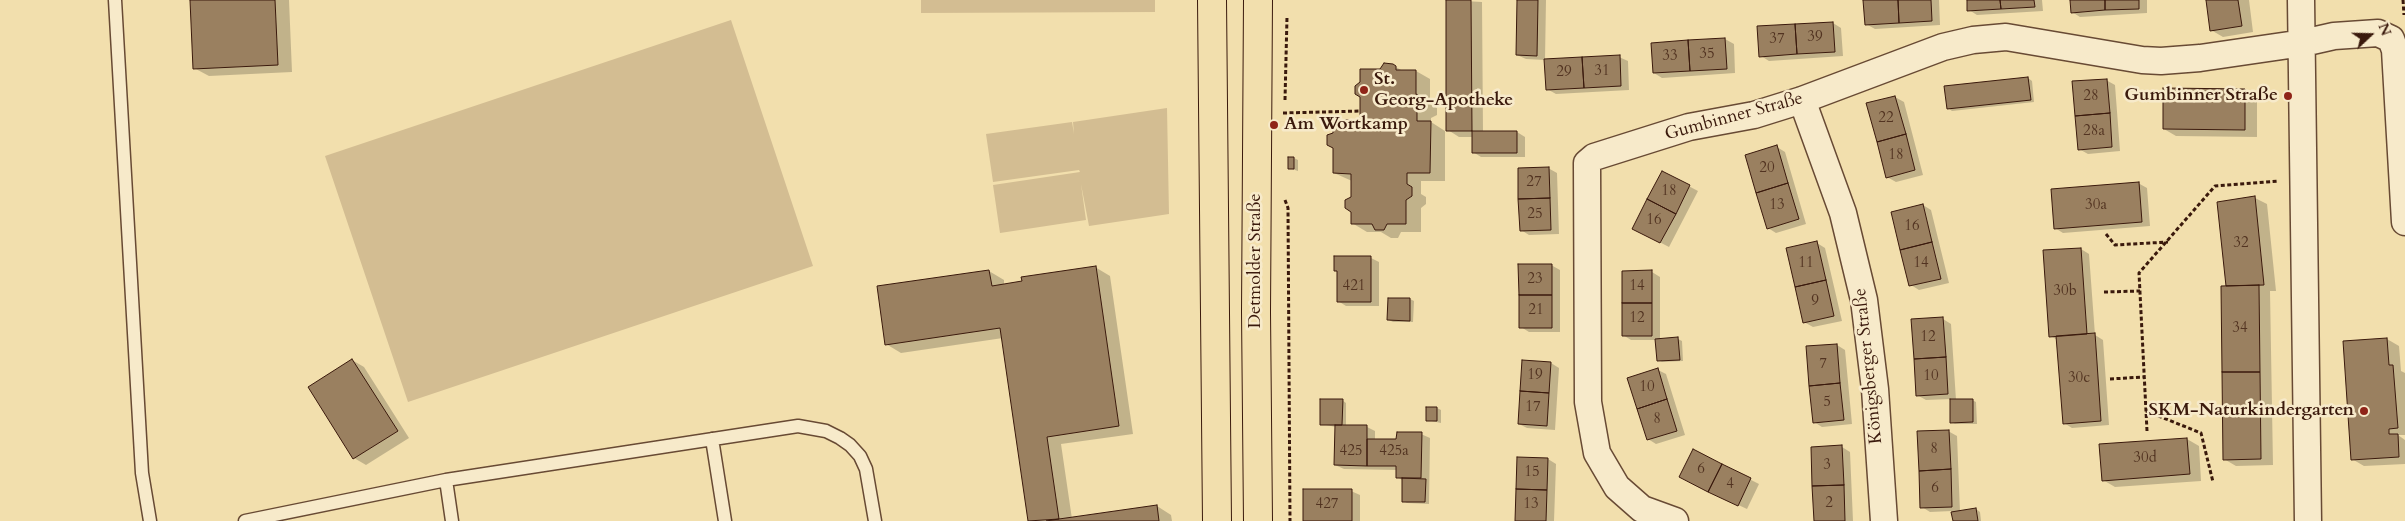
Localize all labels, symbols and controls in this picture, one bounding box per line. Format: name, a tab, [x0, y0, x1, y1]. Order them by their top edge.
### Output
north arrow	[2345, 10, 2395, 60]
text: N	[2373, 20, 2396, 39]
house number: 39	[1807, 29, 1823, 47]
house number: 37	[1769, 31, 1785, 49]
house number: 35	[1699, 46, 1715, 64]
house number: 33	[1662, 48, 1678, 66]
house number: 31	[1594, 63, 1610, 81]
house number: 29	[1556, 64, 1572, 82]
place label: St. Georg-Apotheke	[1374, 69, 1513, 112]
marker: St. Georg-Apotheke	[1358, 84, 1370, 96]
place label: Gumbinner Straße	[2124, 85, 2278, 107]
street label: Gumbinner Straße	[1663, 88, 1805, 146]
house number: 28	[2083, 88, 2099, 106]
marker: Gumbinner Straße	[2282, 90, 2294, 102]
house number: 22	[1878, 110, 1894, 128]
place label: Am Wortkamp	[1284, 114, 1408, 136]
marker: Am Wortkamp	[1268, 119, 1280, 131]
house number: 28a	[2083, 123, 2105, 141]
house number: 18	[1888, 147, 1904, 165]
house number: 20	[1759, 160, 1775, 178]
house number: 27	[1526, 174, 1542, 192]
house number: 18	[1661, 183, 1677, 201]
street label: Detmolder Straße	[1245, 193, 1267, 329]
house number: 13	[1769, 197, 1785, 215]
house number: 30a	[2085, 197, 2107, 215]
house number: 25	[1527, 206, 1543, 224]
house number: 16	[1646, 212, 1662, 230]
house number: 16	[1904, 218, 1920, 236]
house number: 32	[2233, 235, 2249, 253]
house number: 11	[1798, 255, 1814, 273]
house number: 14	[1913, 255, 1929, 273]
house number: 23	[1527, 271, 1543, 289]
house number: 421	[1342, 278, 1366, 296]
house number: 14	[1629, 278, 1645, 296]
house number: 30b	[2053, 283, 2077, 301]
street label: Königsberger Straße	[1850, 287, 1888, 445]
house number: 9	[1811, 293, 1819, 311]
house number: 21	[1528, 302, 1544, 320]
house number: 12	[1629, 310, 1645, 328]
house number: 34	[2232, 320, 2248, 338]
house number: 12	[1920, 329, 1936, 347]
house number: 7	[1819, 356, 1827, 374]
house number: 19	[1527, 367, 1543, 385]
house number: 10	[1923, 368, 1939, 386]
house number: 30c	[2068, 370, 2090, 388]
house number: 10	[1639, 379, 1655, 397]
house number: 5	[1823, 394, 1831, 412]
house number: 17	[1525, 399, 1541, 417]
place label: SKM-Naturkindergarten	[2149, 400, 2354, 422]
marker: SKM-Naturkindergarten	[2358, 405, 2370, 417]
house number: 8	[1653, 411, 1661, 429]
house number: 8	[1930, 441, 1938, 459]
house number: 425	[1339, 443, 1363, 461]
house number: 425a	[1379, 443, 1409, 461]
house number: 30d	[2133, 450, 2157, 468]
house number: 3	[1823, 457, 1831, 475]
house number: 6	[1697, 461, 1705, 479]
house number: 15	[1524, 464, 1540, 482]
house number: 4	[1726, 476, 1734, 494]
house number: 6	[1931, 480, 1939, 498]
house number: 2	[1825, 495, 1833, 513]
house number: 427	[1315, 496, 1339, 514]
house number: 13	[1523, 496, 1539, 514]

